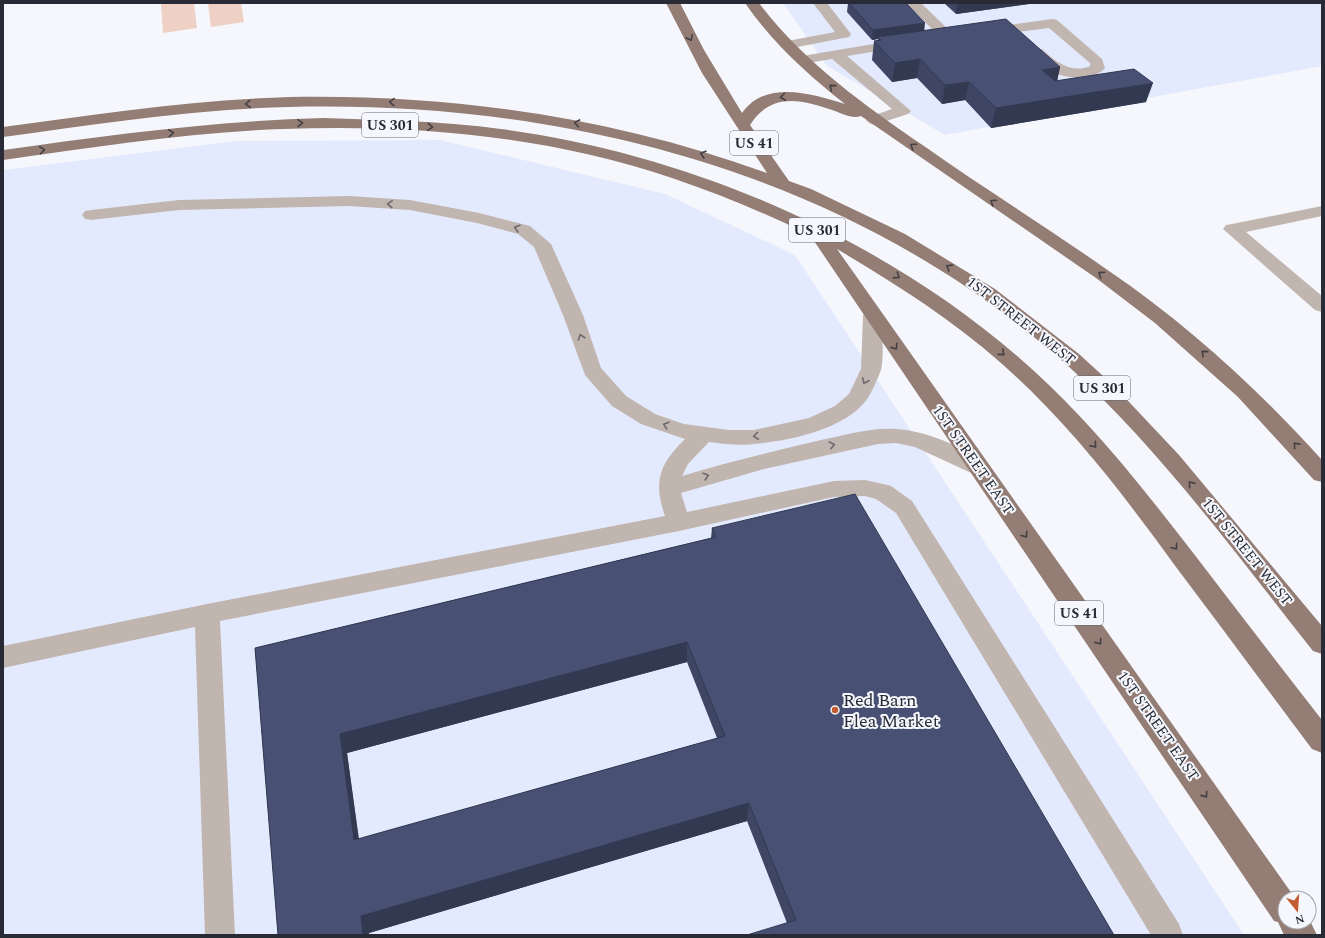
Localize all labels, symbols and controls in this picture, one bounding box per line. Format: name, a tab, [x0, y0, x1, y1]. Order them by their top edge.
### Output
one-way arrow	[685, 34, 693, 41]
one-way arrow	[829, 85, 837, 92]
one-way arrow	[780, 92, 786, 101]
one-way arrow	[389, 98, 395, 107]
one-way arrow	[245, 99, 251, 108]
road number: US 301	[362, 113, 418, 137]
one-way arrow	[297, 119, 303, 128]
one-way arrow	[574, 119, 580, 128]
one-way arrow	[427, 123, 433, 132]
one-way arrow	[168, 129, 174, 138]
road number: US 41	[730, 131, 778, 155]
one-way arrow	[910, 144, 917, 151]
one-way arrow	[39, 145, 45, 154]
one-way arrow	[700, 150, 707, 159]
one-way arrow	[387, 199, 393, 208]
one-way arrow	[990, 199, 997, 207]
road number: US 301	[789, 218, 845, 242]
one-way arrow	[514, 224, 521, 233]
one-way arrow	[946, 265, 953, 272]
street label: 1ST STREET WEST	[961, 271, 1081, 371]
one-way arrow	[893, 272, 900, 279]
one-way arrow	[1099, 272, 1106, 279]
one-way arrow	[577, 333, 585, 340]
one-way arrow	[890, 343, 898, 350]
one-way arrow	[997, 349, 1005, 356]
one-way arrow	[1202, 351, 1209, 358]
road number: US 301	[1074, 376, 1130, 400]
one-way arrow	[862, 377, 870, 384]
street label: 1ST STREET EAST	[926, 400, 1020, 520]
one-way arrow	[663, 422, 670, 430]
one-way arrow	[753, 431, 759, 440]
one-way arrow	[1090, 440, 1097, 448]
one-way arrow	[829, 442, 835, 450]
one-way arrow	[1294, 442, 1301, 449]
one-way arrow	[702, 472, 709, 481]
one-way arrow	[1188, 481, 1195, 489]
street label: 1ST STREET WEST	[1196, 493, 1298, 611]
one-way arrow	[1020, 531, 1028, 538]
one-way arrow	[1170, 542, 1177, 549]
road number: US 41	[1055, 601, 1103, 625]
one-way arrow	[1094, 637, 1101, 644]
street label: 1ST STREET EAST	[1111, 666, 1205, 786]
place label: Red Barn Flea Market	[843, 687, 939, 735]
marker: Red Barn Flea Market	[830, 705, 840, 715]
one-way arrow	[1200, 790, 1207, 797]
north arrow	[1277, 890, 1317, 930]
text: N	[1293, 910, 1307, 929]

